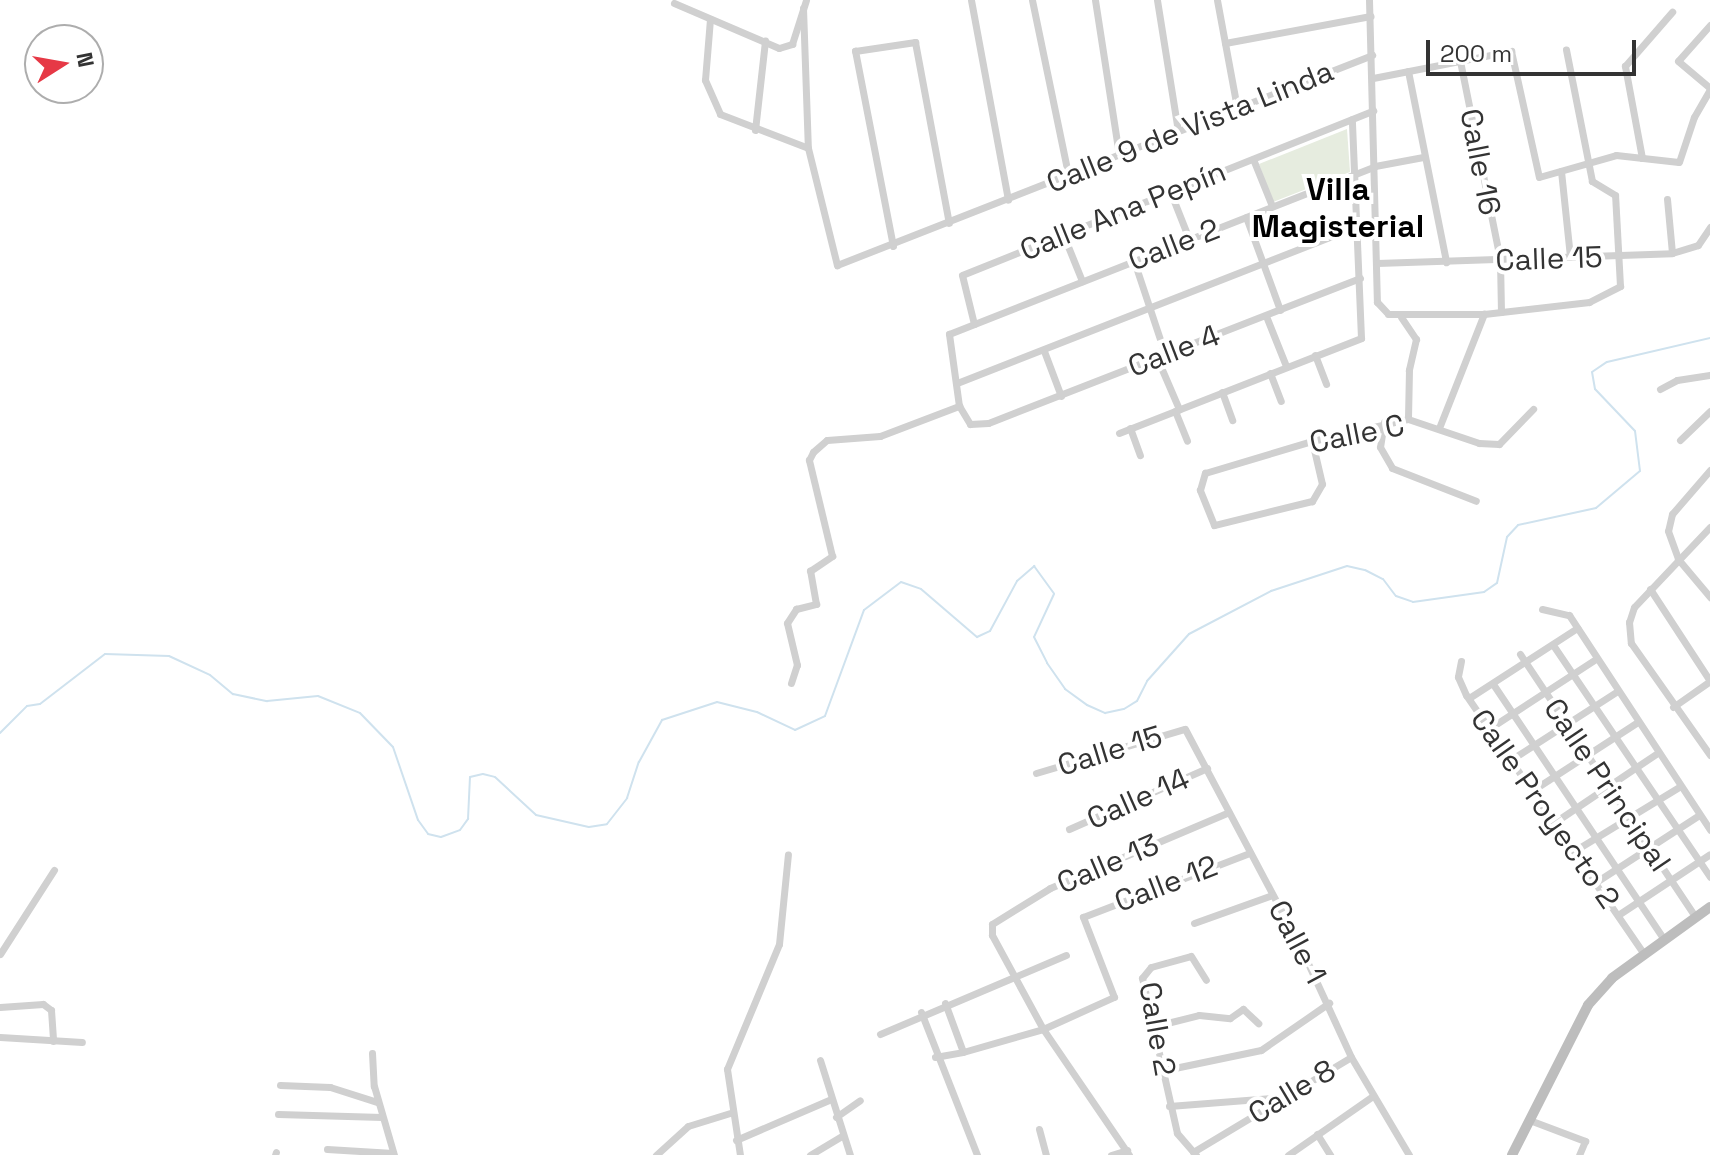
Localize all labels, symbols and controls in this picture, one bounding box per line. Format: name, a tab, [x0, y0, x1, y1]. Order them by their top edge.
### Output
north arrow	[24, 24, 104, 104]
scale bar	[1430, 24, 1640, 74]
text: 200 m	[1440, 38, 1512, 69]
text: N	[70, 50, 101, 70]
street label: Calle 9 de Vista Linda	[1041, 53, 1339, 201]
street label: Calle 16	[1452, 106, 1508, 218]
street label: Calle Ana Pepín	[1015, 153, 1231, 269]
district label: Villa Magisterial	[1252, 171, 1424, 246]
street label: Calle 2	[1123, 211, 1225, 279]
street label: Calle 15	[1495, 239, 1603, 279]
street label: Calle 4	[1123, 317, 1225, 385]
street label: Calle C	[1306, 407, 1408, 461]
street label: Calle Principal	[1536, 692, 1678, 878]
street label: Calle Proyecto 2	[1463, 702, 1627, 916]
street label: Calle 15	[1053, 718, 1167, 784]
street label: Calle 14	[1081, 761, 1195, 837]
street label: Calle 13	[1052, 826, 1164, 902]
street label: Calle 12	[1109, 848, 1223, 920]
street label: Calle 1	[1260, 894, 1334, 990]
street label: Calle 2	[1131, 979, 1183, 1079]
street label: Calle 8	[1242, 1052, 1342, 1132]

